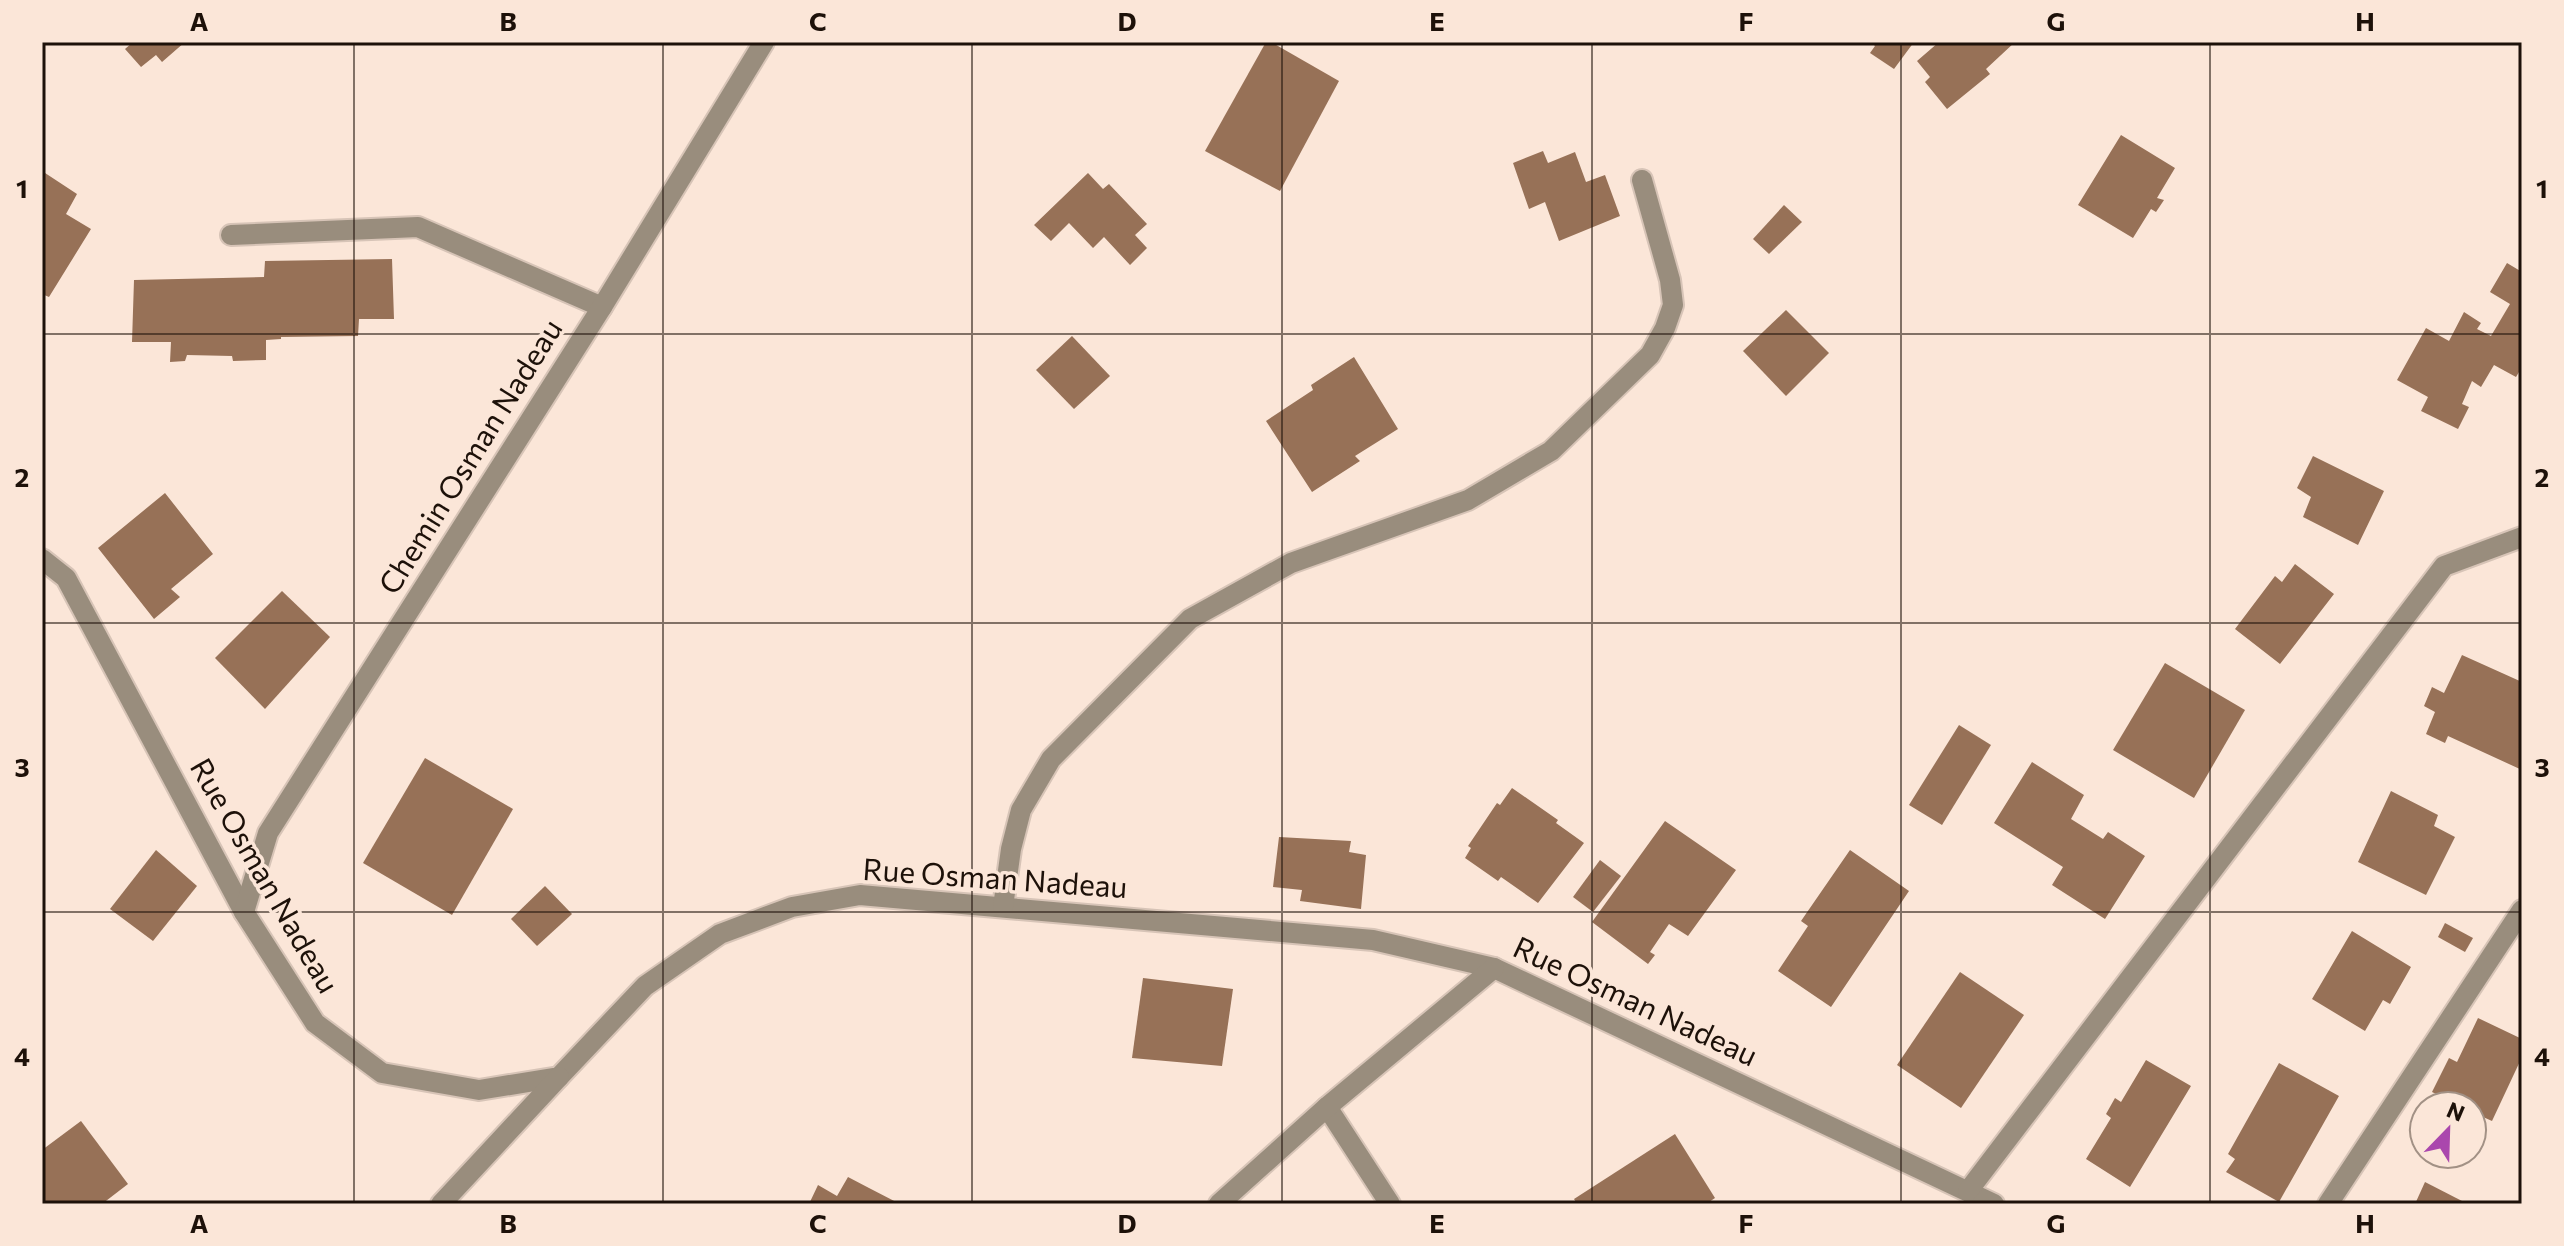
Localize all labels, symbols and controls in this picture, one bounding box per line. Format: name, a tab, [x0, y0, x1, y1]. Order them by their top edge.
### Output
text: A	[190, 5, 209, 36]
text: B	[499, 5, 517, 36]
text: C	[809, 5, 827, 36]
text: D	[1117, 5, 1137, 36]
text: E	[1429, 5, 1445, 36]
text: F	[1738, 5, 1754, 36]
text: G	[2047, 5, 2065, 36]
text: H	[2355, 5, 2375, 36]
text: 1	[16, 172, 28, 203]
text: 1	[2536, 172, 2548, 203]
street label: Chemin Osman Nadeau	[369, 311, 569, 600]
text: 2	[15, 461, 29, 492]
text: 2	[2535, 461, 2549, 492]
text: 3	[14, 751, 30, 782]
street label: Rue Osman Nadeau	[184, 751, 348, 999]
text: 3	[2534, 751, 2550, 782]
street label: Rue Osman Nadeau	[862, 849, 1129, 904]
street label: Rue Osman Nadeau	[1508, 927, 1764, 1073]
text: 4	[14, 1040, 30, 1071]
text: 4	[2534, 1040, 2550, 1071]
north arrow	[2408, 1090, 2488, 1170]
text: N	[2443, 1095, 2469, 1127]
text: A	[190, 1207, 209, 1238]
text: B	[499, 1207, 517, 1238]
text: C	[809, 1207, 827, 1238]
text: D	[1117, 1207, 1137, 1238]
text: E	[1429, 1207, 1445, 1238]
text: F	[1738, 1207, 1754, 1238]
text: G	[2047, 1207, 2065, 1238]
text: H	[2355, 1207, 2375, 1238]

